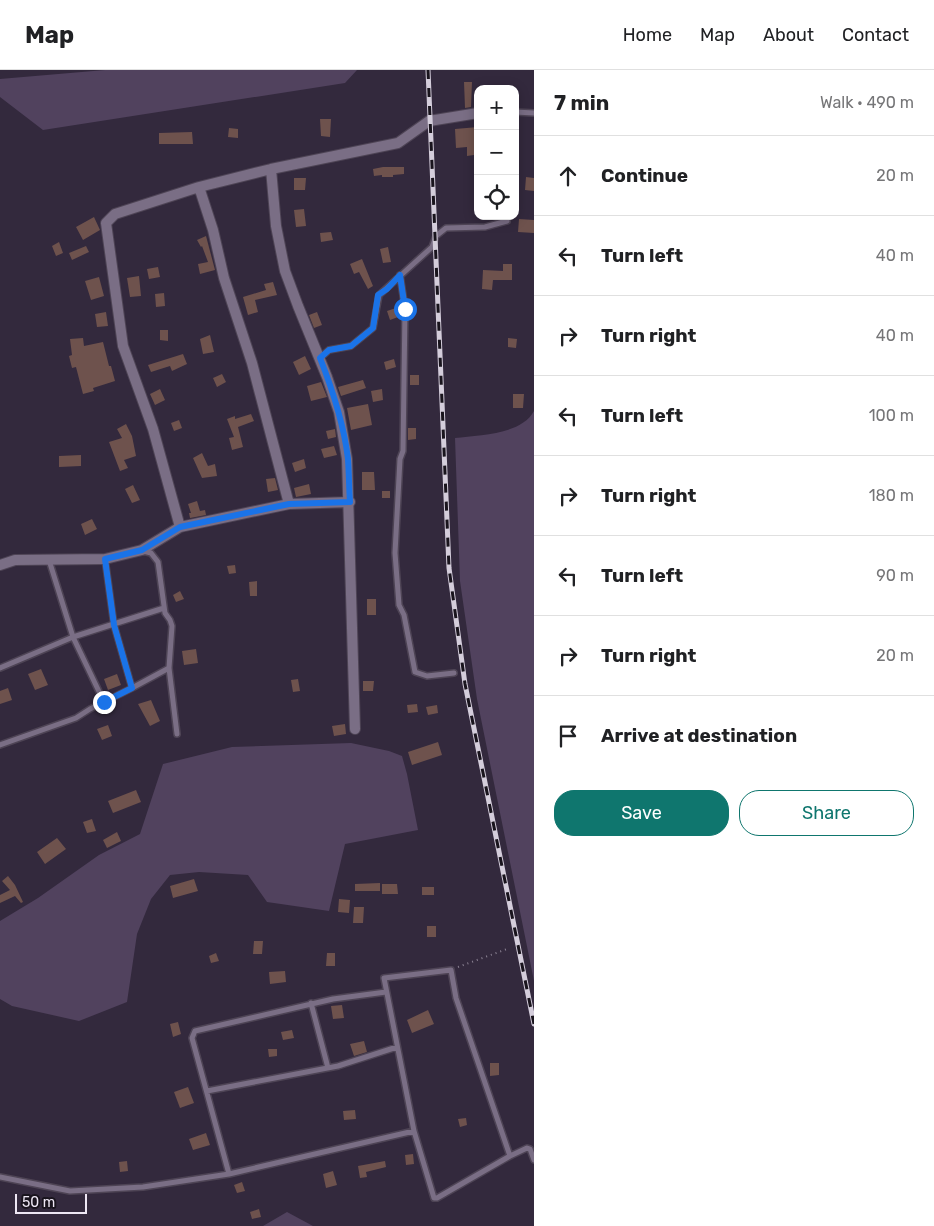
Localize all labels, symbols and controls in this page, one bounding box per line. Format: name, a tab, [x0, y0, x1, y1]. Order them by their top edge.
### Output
text: Map	[25, 21, 74, 49]
text: Home	[623, 24, 672, 46]
text: Map	[700, 24, 735, 46]
text: About	[763, 24, 814, 46]
text: Contact	[842, 24, 909, 46]
map controls	[474, 85, 519, 220]
button: +	[474, 85, 519, 130]
text: 7 min	[554, 90, 609, 115]
text: Walk · 490 m	[820, 93, 914, 112]
button: −	[474, 130, 519, 175]
icon: ahead	[554, 162, 582, 190]
text: Continue	[601, 164, 688, 187]
text: 20 m	[876, 166, 914, 185]
button: locate	[474, 175, 519, 220]
icon: left	[554, 242, 582, 270]
text: Turn left	[601, 244, 683, 267]
text: 40 m	[876, 246, 914, 265]
route start	[394, 298, 417, 321]
icon: right	[554, 322, 582, 350]
text: Turn right	[601, 324, 696, 347]
text: 40 m	[876, 326, 914, 345]
icon: left	[554, 402, 582, 430]
text: Turn left	[601, 404, 683, 427]
text: 100 m	[869, 406, 914, 425]
icon: right	[554, 482, 582, 510]
text: Turn right	[601, 484, 696, 507]
text: 180 m	[869, 486, 914, 505]
icon: left	[554, 562, 582, 590]
text: Turn left	[601, 564, 683, 587]
text: 90 m	[876, 566, 914, 585]
icon: right	[554, 642, 582, 670]
text: Turn right	[601, 644, 696, 667]
text: 20 m	[876, 646, 914, 665]
route end	[93, 691, 116, 714]
icon: arrive	[554, 722, 582, 750]
text: Arrive at destination	[601, 724, 797, 747]
button: Save	[554, 790, 729, 836]
button: Share	[739, 790, 914, 836]
scale bar	[15, 1191, 88, 1214]
text: 50 m	[22, 1194, 55, 1211]

